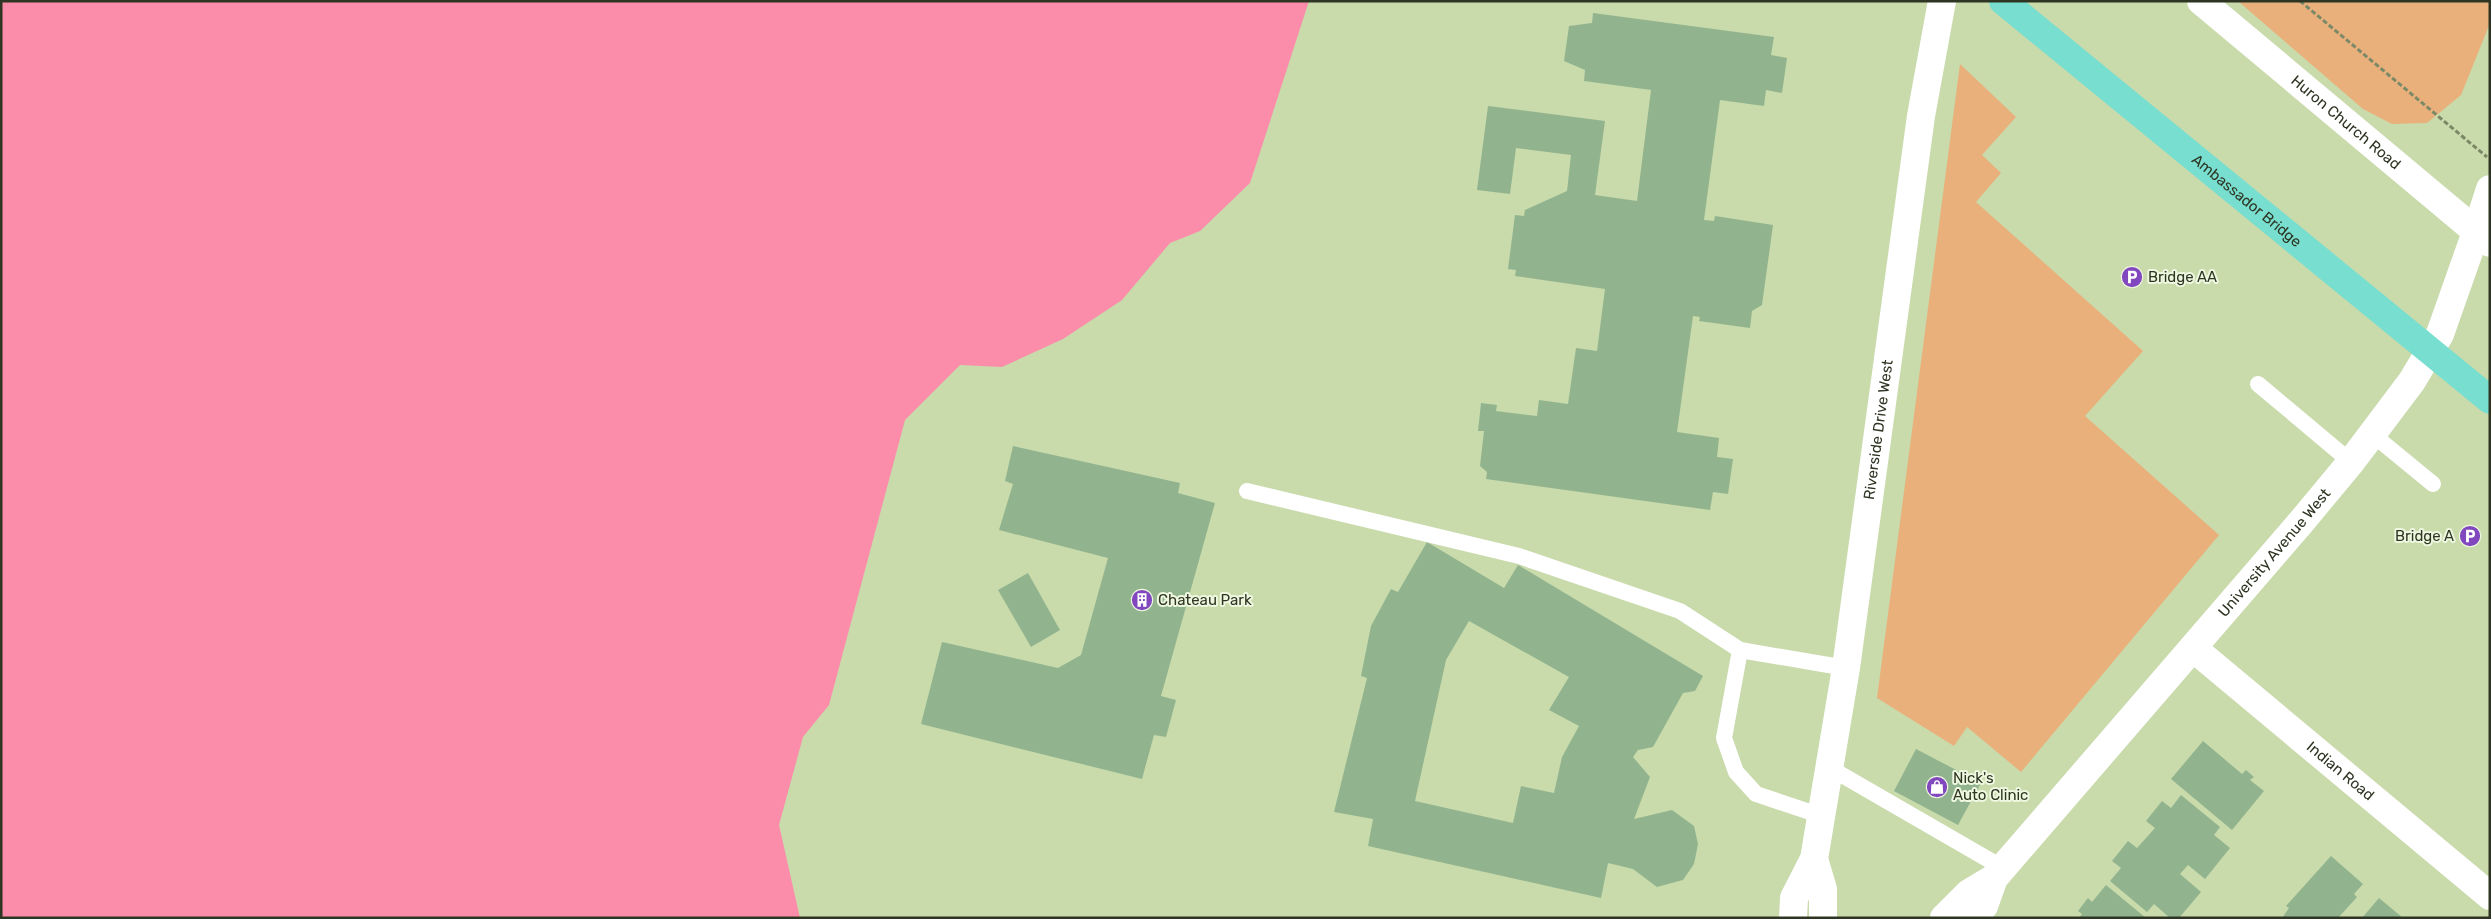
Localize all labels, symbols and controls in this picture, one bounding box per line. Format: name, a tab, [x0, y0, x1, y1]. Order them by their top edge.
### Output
street label: Huron Church Road	[2288, 71, 2404, 173]
street label: Ambassador Bridge	[2188, 150, 2305, 251]
parking icon: Bridge AA	[2120, 265, 2144, 289]
place label: Bridge AA	[2148, 268, 2217, 286]
street label: Riverside Drive West	[1860, 358, 1897, 501]
street label: University Avenue West	[2214, 485, 2334, 621]
parking icon: Bridge A	[2458, 524, 2482, 548]
place label: Bridge A	[2395, 527, 2454, 545]
building icon: Chateau Park	[1130, 588, 1154, 612]
place label: Chateau Park	[1158, 591, 1252, 609]
street label: Indian Road	[2303, 738, 2378, 804]
place label: Nick's Auto Clinic	[1953, 769, 2028, 804]
shop icon: Nick's Auto Clinic	[1925, 775, 1949, 799]

